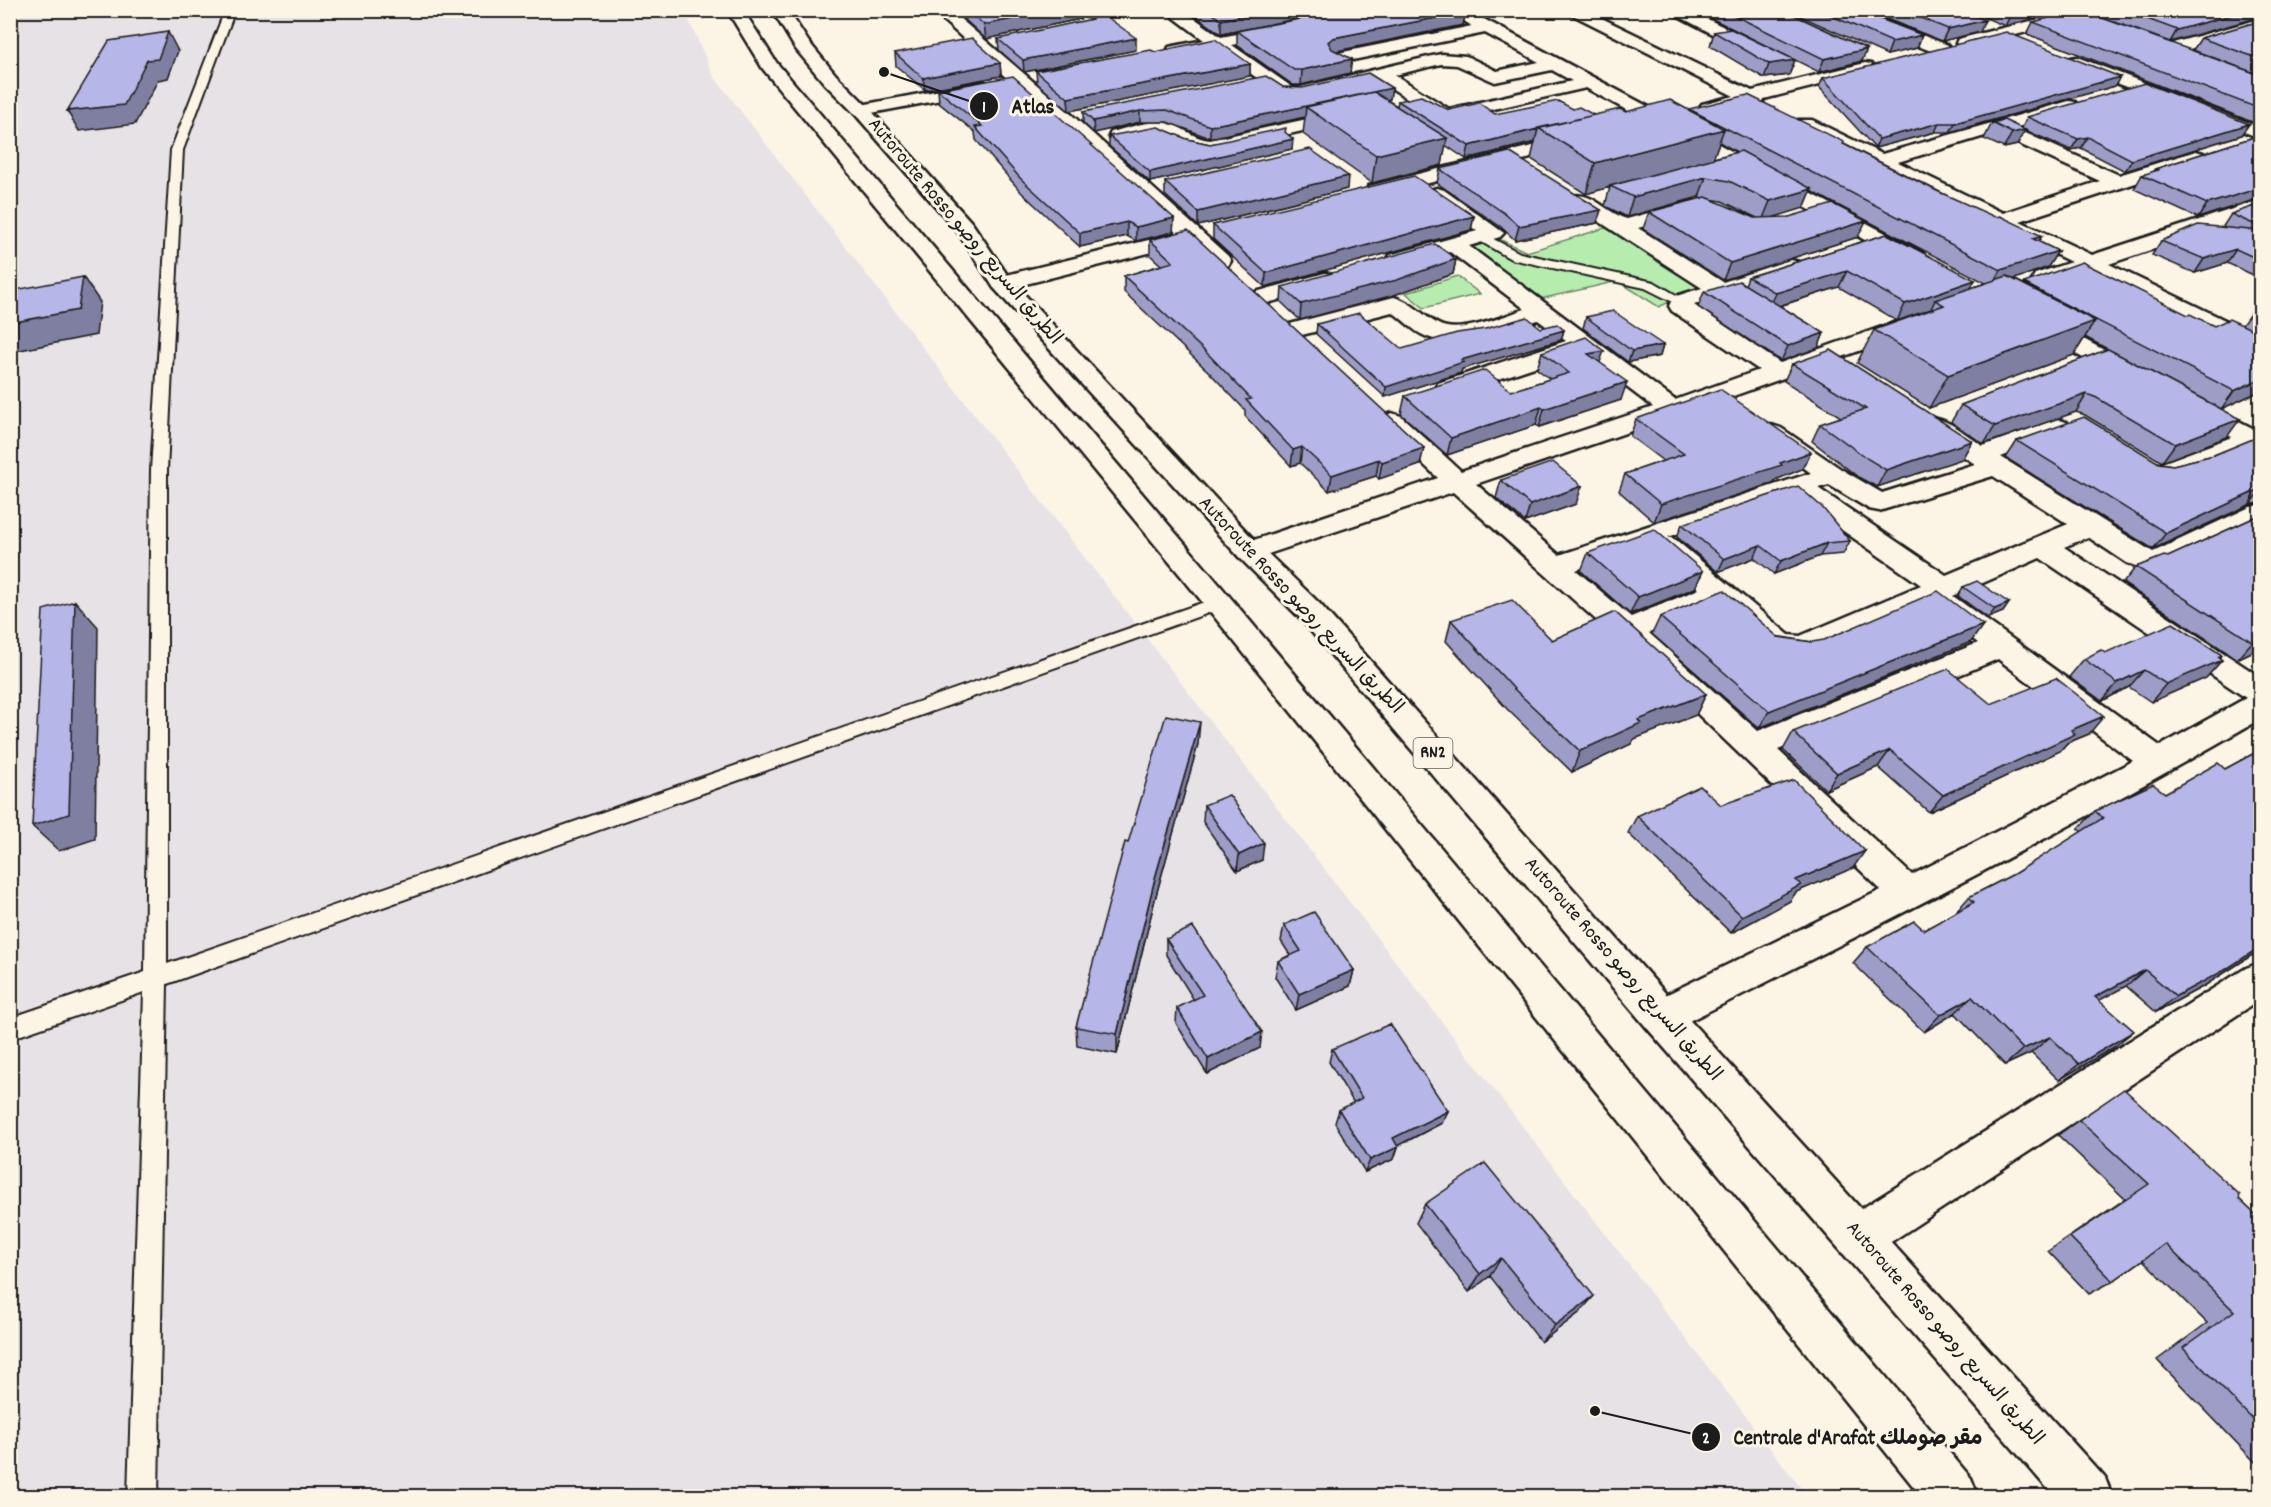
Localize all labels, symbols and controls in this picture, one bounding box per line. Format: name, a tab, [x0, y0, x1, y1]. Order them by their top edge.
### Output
callout: Atlas	[969, 86, 1066, 125]
text: Atlas	[1012, 94, 1055, 124]
text: 1	[982, 96, 986, 121]
street label: Autoroute Rosso الطريق السريع روصو	[860, 112, 1068, 352]
street label: Autoroute Rosso الطريق السريع روصو	[1191, 491, 1409, 721]
road number: RN2	[1414, 738, 1452, 768]
street label: Autoroute Rosso الطريق السريع روصو	[1517, 852, 1727, 1088]
street label: Autoroute Rosso الطريق السريع روصو	[1839, 1216, 2049, 1452]
callout: Centrale d'Arafat مقر صوملك	[1691, 1417, 1994, 1456]
text: Centrale d'Arafat مقر صوملك	[1733, 1425, 1983, 1455]
text: 2	[1702, 1427, 1710, 1452]

